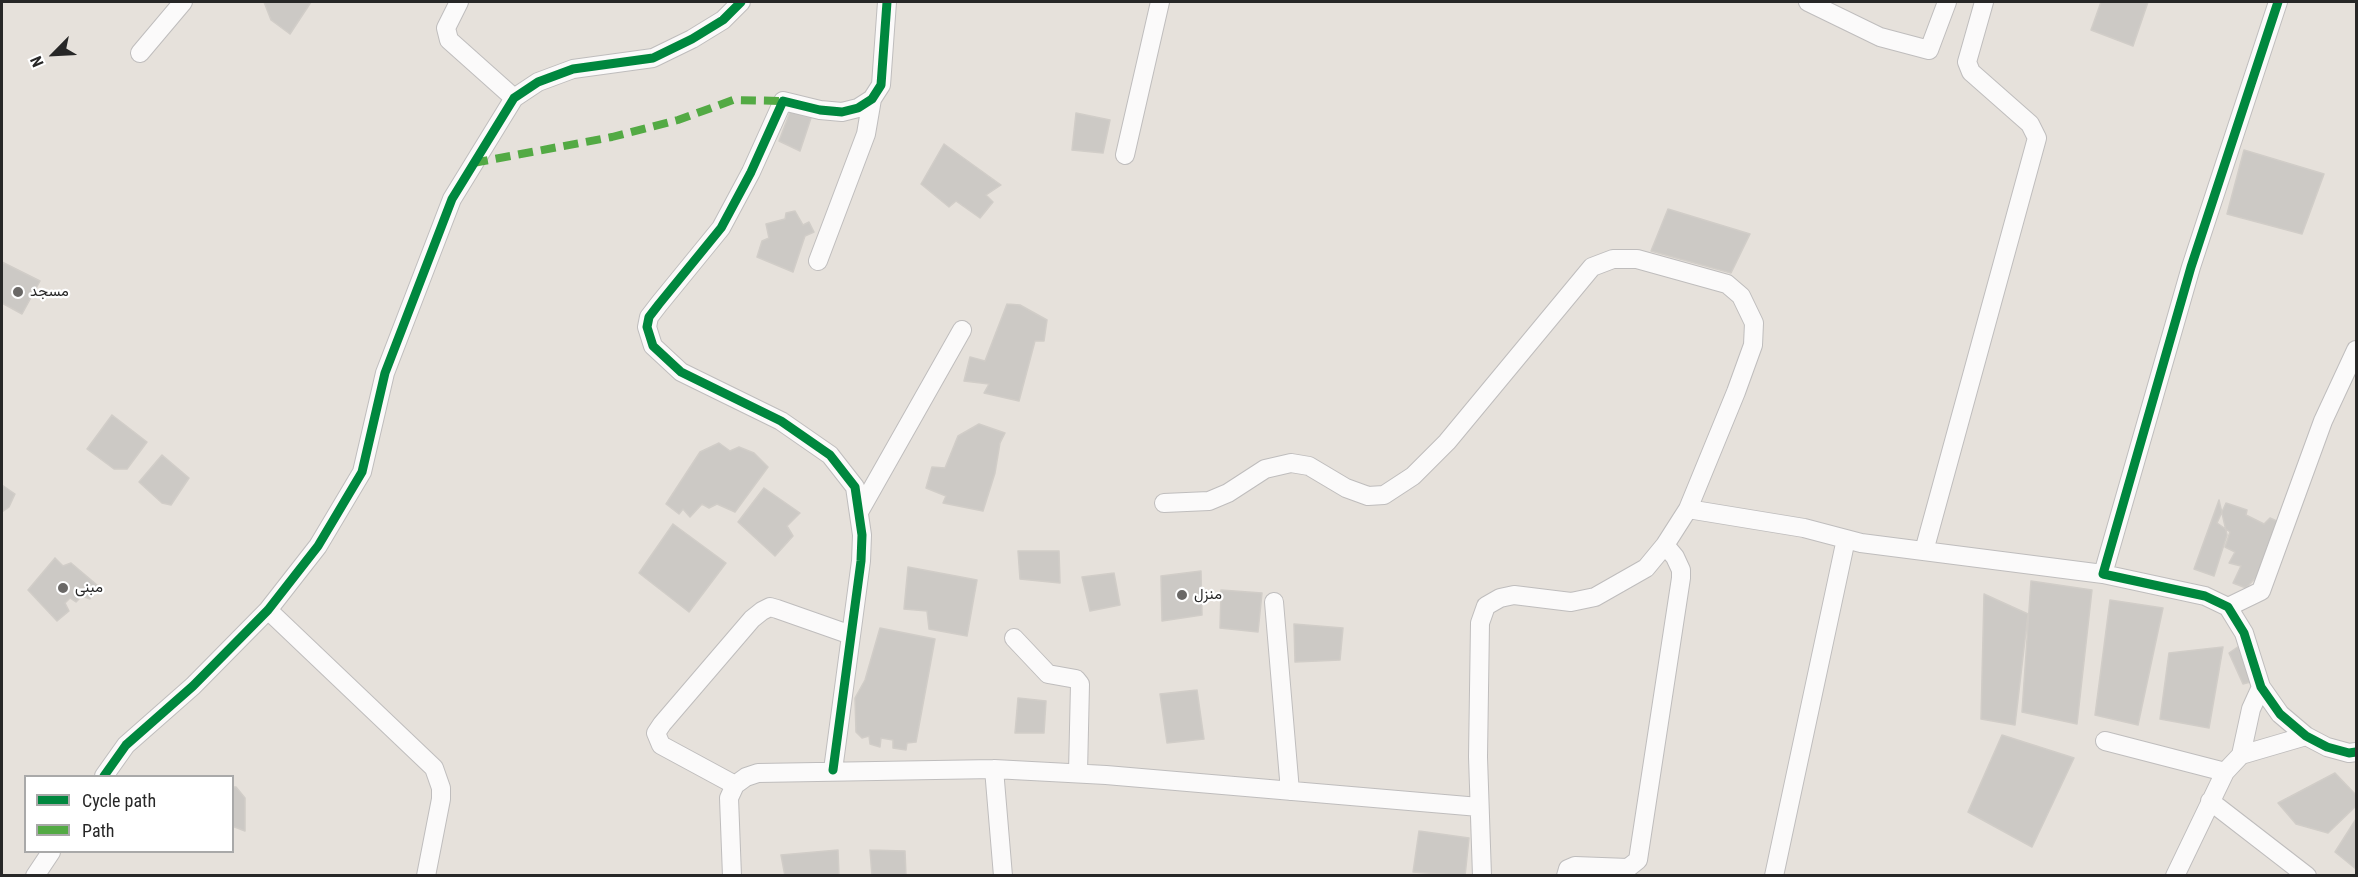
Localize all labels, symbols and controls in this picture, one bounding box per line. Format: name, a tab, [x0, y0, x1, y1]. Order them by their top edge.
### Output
north arrow	[24, 24, 84, 84]
text: N	[26, 53, 48, 70]
place label: مسجد	[30, 283, 69, 301]
marker: مسجد	[11, 285, 25, 299]
place label: مبنى	[75, 579, 103, 597]
marker: مبنى	[56, 581, 70, 595]
place label: منزل	[1194, 586, 1222, 604]
marker: منزل	[1175, 588, 1189, 602]
legend	[24, 775, 234, 853]
text: Cycle path	[82, 790, 156, 811]
text: Path	[82, 820, 115, 841]

